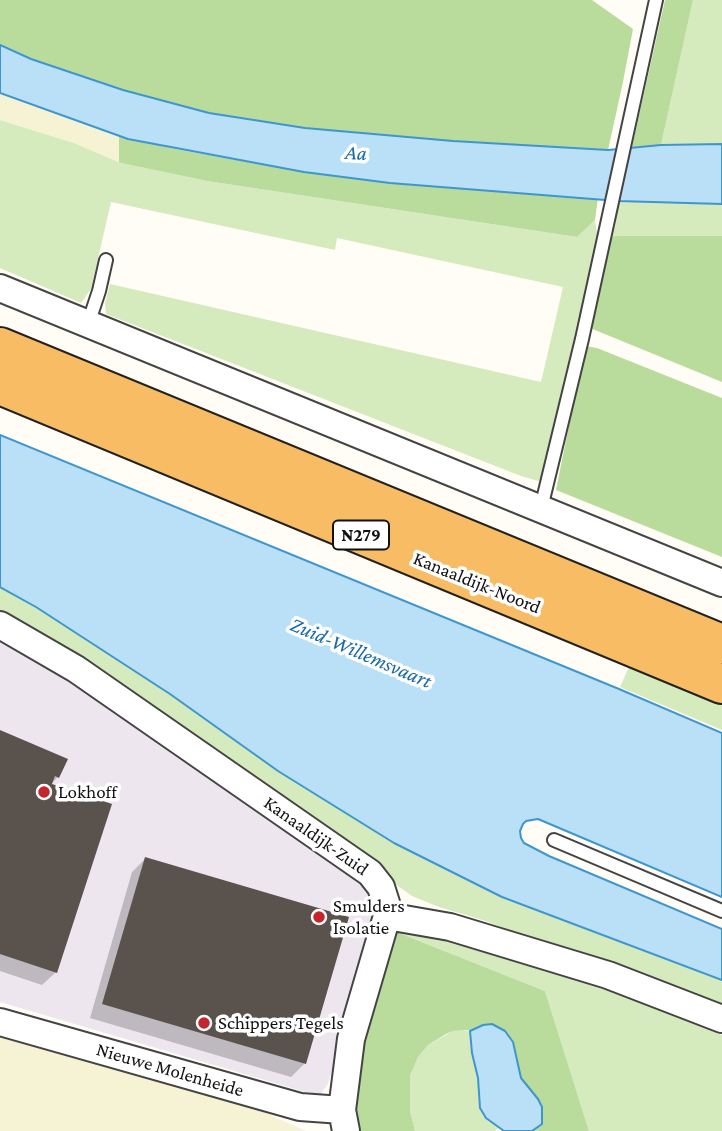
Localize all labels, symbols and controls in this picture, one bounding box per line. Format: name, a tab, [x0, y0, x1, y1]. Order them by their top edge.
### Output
water label: Aa	[344, 140, 368, 166]
road number: N279	[333, 520, 389, 550]
street label: Kanaaldijk-Noord	[410, 547, 544, 619]
water label: Zuid-Willemsvaart	[287, 612, 435, 694]
place label: Lokhoff	[58, 781, 117, 803]
marker: Lokhoff	[36, 784, 52, 800]
street label: Kanaaldijk-Zuid	[259, 791, 373, 881]
place label: Smulders Isolatie	[333, 895, 405, 939]
marker: Smulders Isolatie	[311, 909, 327, 925]
place label: Schippers Tegels	[218, 1012, 344, 1034]
marker: Schippers Tegels	[196, 1015, 212, 1031]
street label: Nieuwe Molenheide	[94, 1038, 246, 1102]

